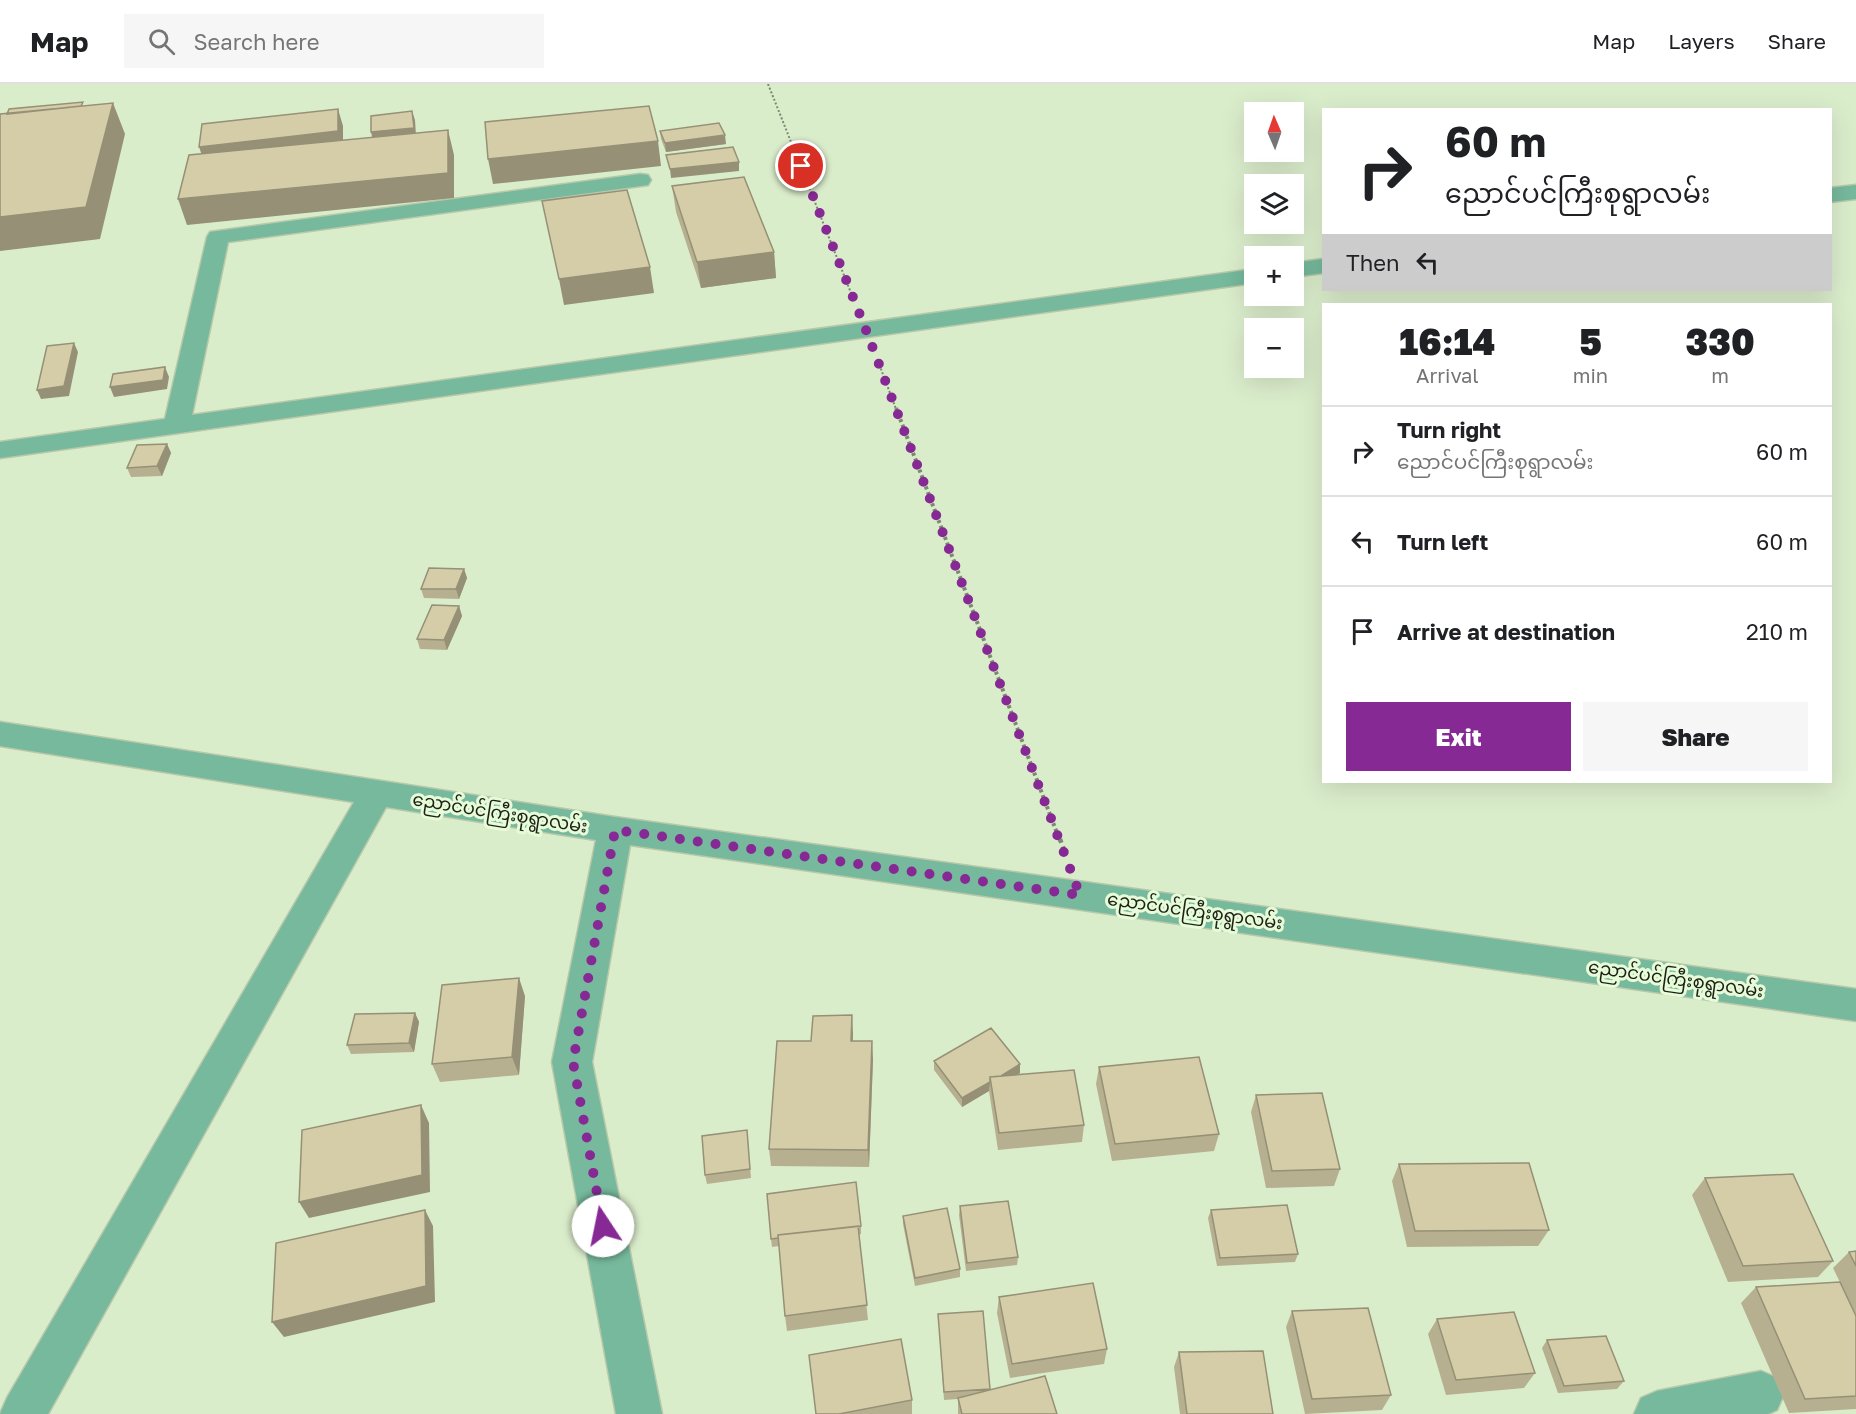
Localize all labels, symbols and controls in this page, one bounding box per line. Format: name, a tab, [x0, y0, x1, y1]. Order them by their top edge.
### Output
search box	[124, 14, 544, 68]
text: Map	[30, 25, 88, 58]
icon: search	[145, 25, 178, 58]
text: Search here	[193, 28, 319, 55]
text: Map	[1592, 28, 1635, 54]
text: Layers	[1668, 28, 1735, 54]
text: Share	[1768, 28, 1826, 54]
north arrow	[1244, 102, 1304, 162]
map controls	[1244, 102, 1304, 378]
text: 60 m	[1445, 116, 1546, 166]
icon: right	[1346, 132, 1424, 210]
pin	[775, 140, 826, 191]
icon: arrive	[784, 149, 817, 182]
button: layers	[1244, 174, 1304, 234]
text: ညောင်ပင်ကြီးစုရွာလမ်း	[1445, 177, 1710, 209]
button: +	[1244, 246, 1304, 306]
icon: left	[1411, 246, 1444, 279]
text: Then	[1346, 249, 1399, 276]
button: −	[1244, 318, 1304, 378]
text: 16:14	[1399, 320, 1495, 363]
text: 5	[1579, 320, 1602, 363]
text: 330	[1686, 320, 1755, 363]
text: Arrival	[1416, 363, 1479, 387]
text: min	[1573, 363, 1608, 387]
text: m	[1711, 363, 1729, 387]
text: Turn right	[1397, 416, 1501, 443]
icon: right	[1346, 435, 1379, 468]
text: 60 m	[1756, 438, 1808, 465]
text: ညောင်ပင်ကြီးစုရွာလမ်း	[1397, 449, 1593, 473]
icon: left	[1346, 525, 1379, 558]
text: Turn left	[1397, 528, 1488, 555]
text: 60 m	[1756, 528, 1808, 555]
icon: arrive	[1346, 615, 1379, 648]
text: Arrive at destination	[1397, 618, 1615, 645]
text: 210 m	[1746, 618, 1808, 645]
button: Exit	[1346, 702, 1571, 771]
button: Share	[1583, 702, 1808, 771]
street label: ညောင်ပင်ကြီးစုရွာလမ်း	[410, 785, 590, 842]
street label: ညောင်ပင်ကြီးစုရွာလမ်း	[1105, 885, 1285, 938]
street label: ညောင်ပင်ကြီးစုရွာလမ်း	[1586, 953, 1766, 1006]
position arrow	[571, 1194, 635, 1258]

